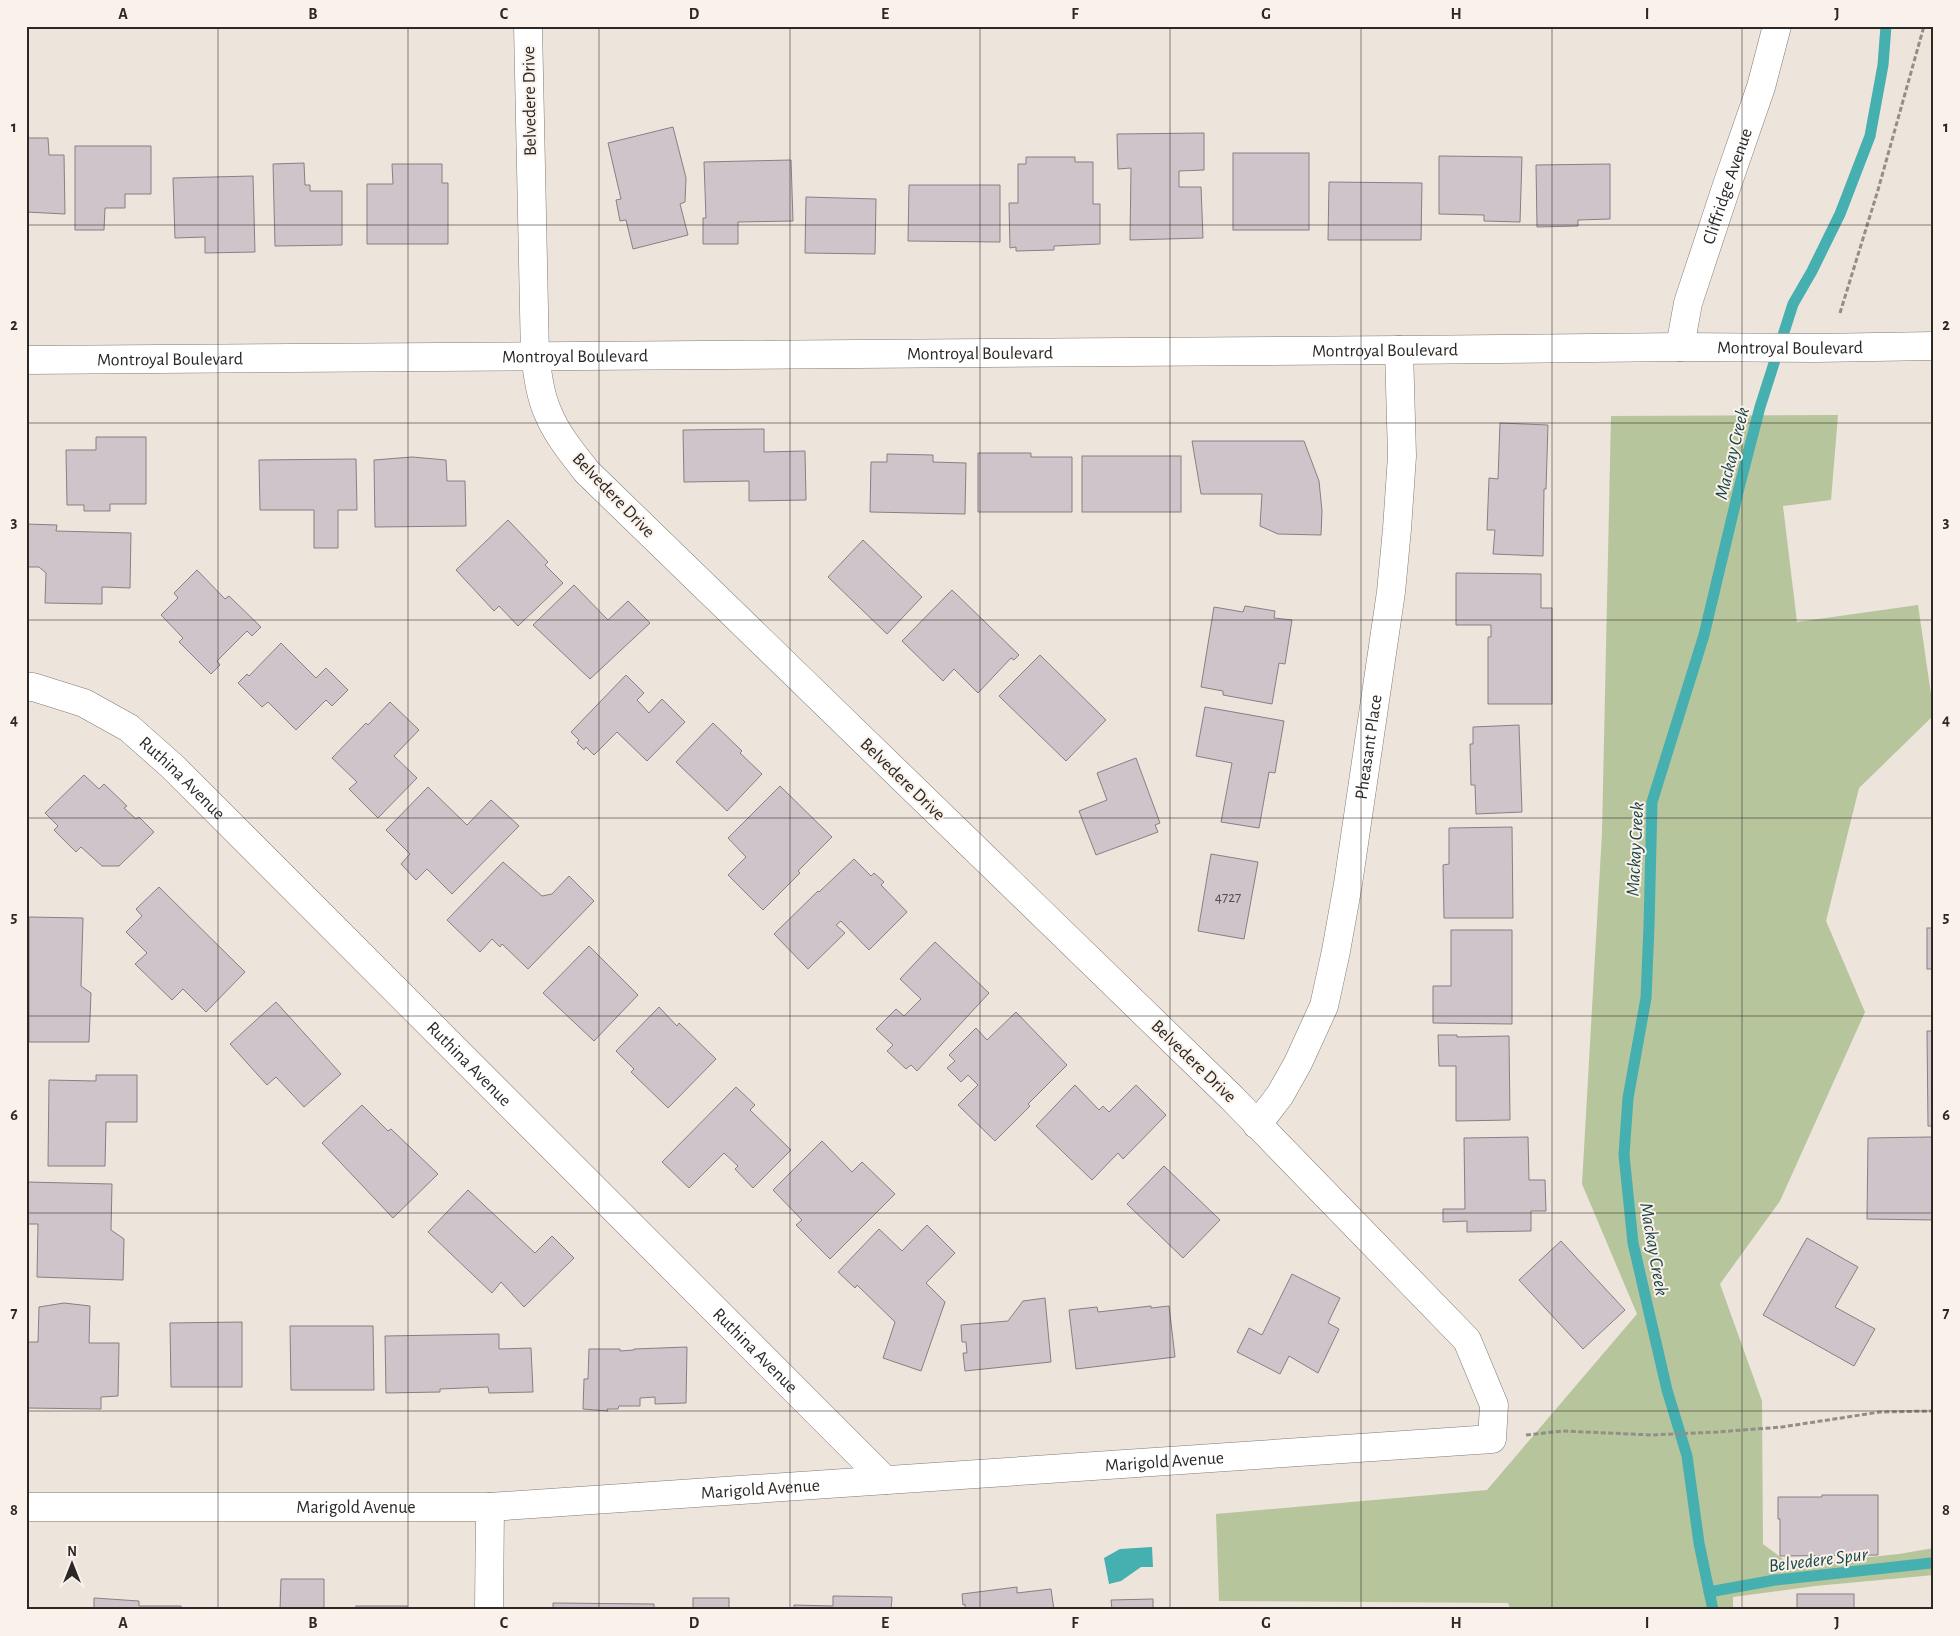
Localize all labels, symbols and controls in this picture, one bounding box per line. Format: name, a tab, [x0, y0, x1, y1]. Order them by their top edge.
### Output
text: A	[118, 6, 128, 22]
text: B	[308, 6, 318, 22]
text: C	[500, 6, 509, 22]
text: D	[689, 6, 700, 22]
text: E	[881, 6, 889, 22]
text: F	[1071, 6, 1079, 22]
text: G	[1261, 6, 1271, 22]
text: H	[1450, 6, 1462, 22]
text: I	[1645, 6, 1649, 22]
text: J	[1834, 6, 1840, 22]
street label: Belvedere Drive	[520, 46, 540, 156]
text: 1	[11, 119, 17, 135]
text: 1	[1943, 119, 1949, 135]
street label: Cliffridge Avenue	[1700, 126, 1756, 247]
text: 2	[10, 317, 18, 333]
text: 2	[1942, 317, 1950, 333]
street label: Montroyal Boulevard	[1717, 339, 1863, 358]
street label: Montroyal Boulevard	[1312, 341, 1458, 361]
street label: Montroyal Boulevard	[907, 345, 1053, 364]
street label: Montroyal Boulevard	[502, 347, 648, 367]
street label: Montroyal Boulevard	[97, 350, 243, 369]
water label: Mackay Creek	[1712, 405, 1753, 501]
street label: Belvedere Drive	[569, 450, 658, 542]
text: 3	[11, 514, 18, 530]
text: 3	[1943, 514, 1950, 530]
street label: Pheasant Place	[1353, 694, 1386, 801]
text: 4	[10, 712, 18, 728]
text: 4	[1942, 712, 1950, 728]
street label: Ruthina Avenue	[135, 734, 228, 824]
street label: Belvedere Drive	[856, 735, 948, 824]
water label: Mackay Creek	[1624, 801, 1647, 897]
house number: 4727	[1215, 890, 1241, 905]
text: 5	[11, 909, 18, 925]
text: 5	[1943, 909, 1950, 925]
street label: Belvedere Drive	[1147, 1017, 1239, 1106]
street label: Ruthina Avenue	[423, 1019, 514, 1110]
text: 6	[10, 1107, 18, 1123]
text: 6	[1942, 1107, 1950, 1123]
water label: Mackay Creek	[1636, 1201, 1671, 1298]
text: 7	[11, 1305, 18, 1321]
street label: Ruthina Avenue	[709, 1305, 800, 1397]
text: 7	[1943, 1305, 1950, 1321]
street label: Marigold Avenue	[1104, 1449, 1225, 1475]
street label: Marigold Avenue	[700, 1477, 821, 1503]
street label: Marigold Avenue	[296, 1499, 416, 1517]
text: 8	[10, 1502, 18, 1518]
text: 8	[1942, 1502, 1950, 1518]
north arrow	[48, 1538, 98, 1588]
text: N	[67, 1545, 77, 1559]
water label: Belvedere Spur	[1768, 1545, 1870, 1576]
text: A	[118, 1615, 128, 1631]
text: B	[308, 1615, 318, 1631]
text: C	[500, 1615, 509, 1631]
text: D	[689, 1615, 700, 1631]
text: E	[881, 1615, 889, 1631]
text: F	[1071, 1615, 1079, 1631]
text: G	[1261, 1615, 1271, 1631]
text: H	[1450, 1615, 1462, 1631]
text: I	[1645, 1615, 1649, 1631]
text: J	[1834, 1615, 1840, 1631]

